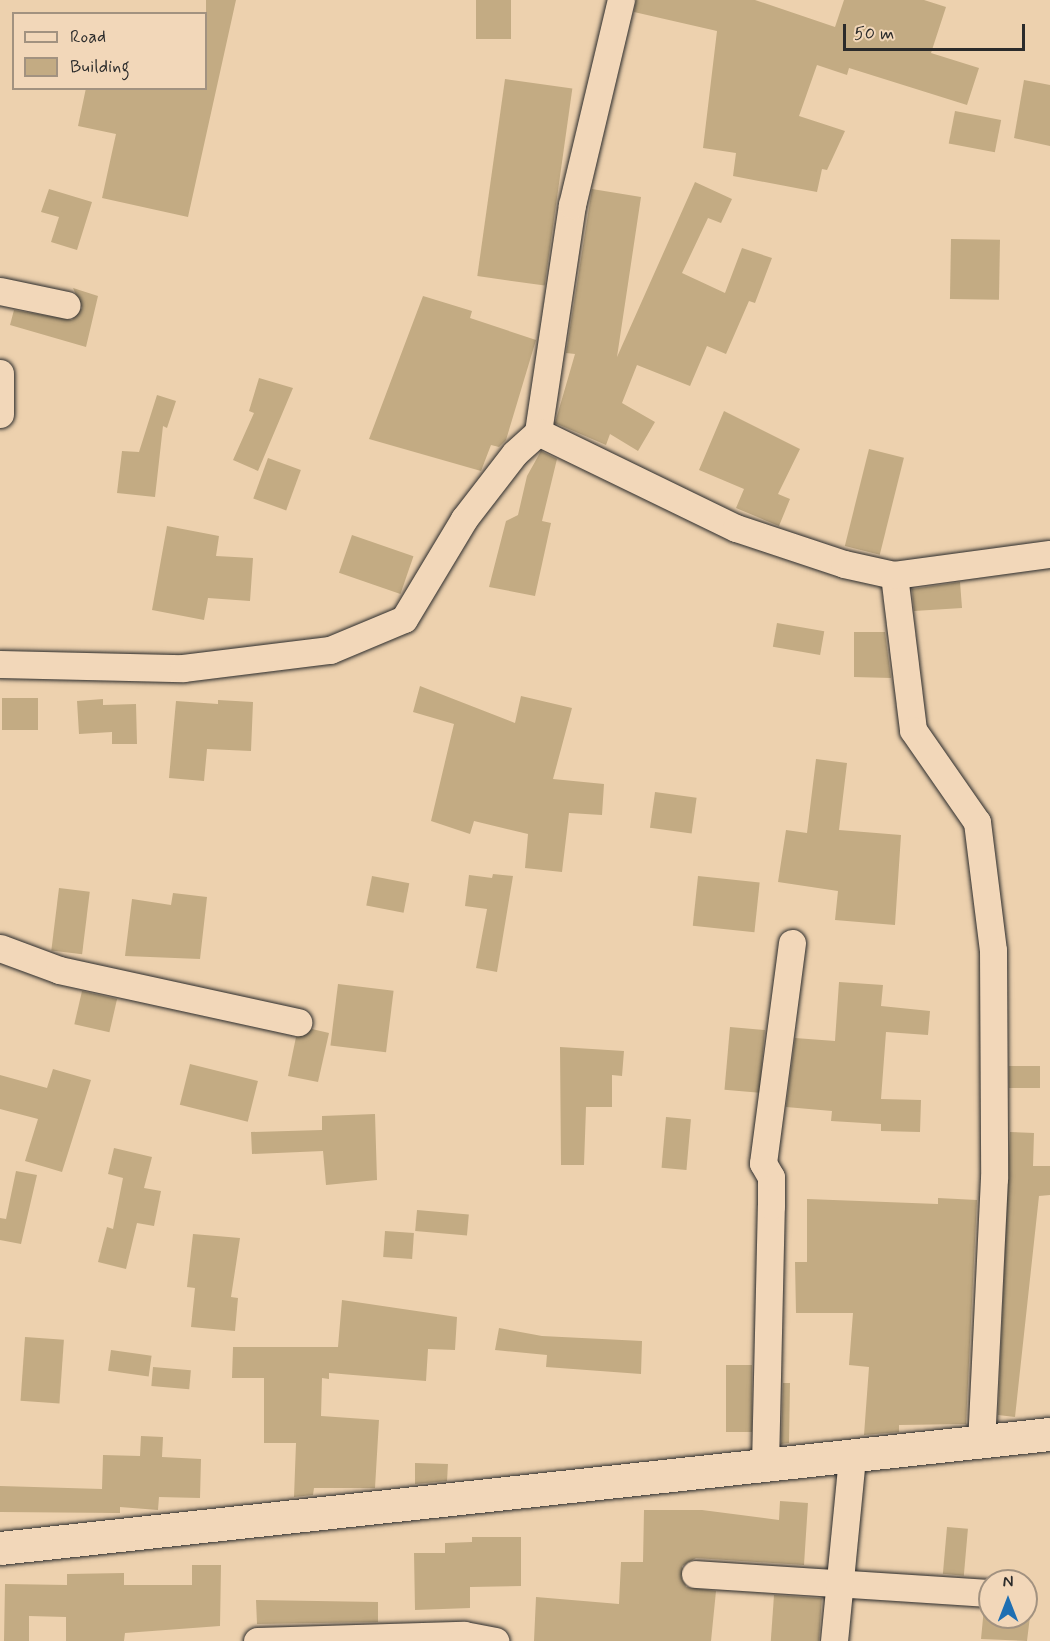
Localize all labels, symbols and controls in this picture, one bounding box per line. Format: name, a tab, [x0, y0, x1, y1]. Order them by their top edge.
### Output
legend	[12, 12, 207, 90]
scale bar	[846, 12, 1028, 50]
text: 50 m	[854, 22, 894, 46]
text: Road	[70, 25, 106, 49]
text: Building	[70, 55, 130, 79]
north arrow	[978, 1569, 1038, 1629]
text: N	[1003, 1572, 1013, 1593]

